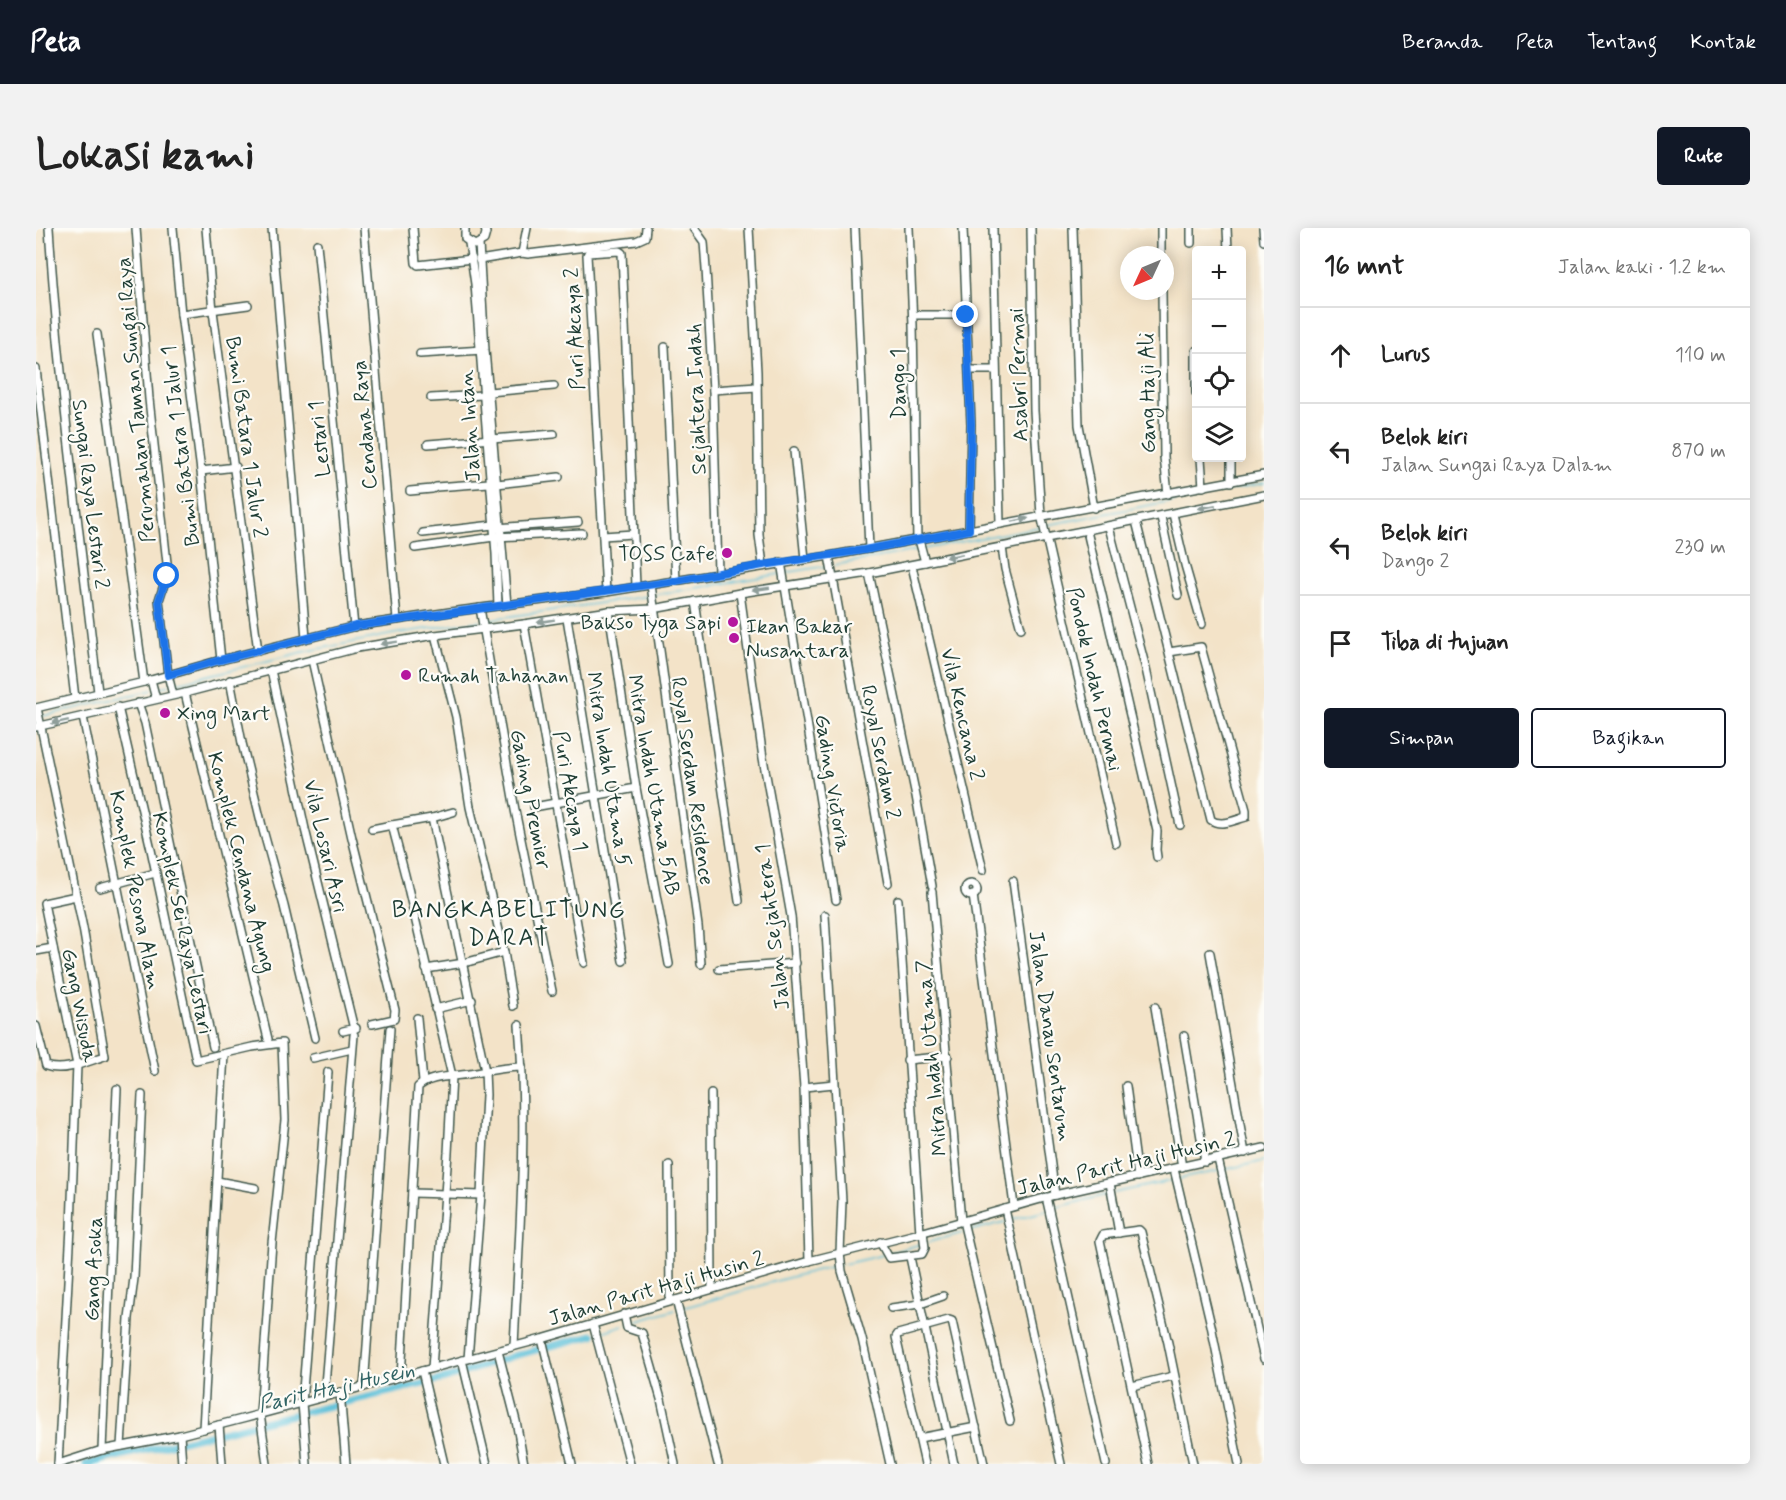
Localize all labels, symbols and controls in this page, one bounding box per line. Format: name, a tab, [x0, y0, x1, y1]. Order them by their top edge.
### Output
text: Peta	[30, 24, 81, 61]
text: Beranda	[1402, 28, 1483, 56]
text: Peta	[1516, 28, 1554, 56]
text: Tentang	[1587, 28, 1657, 56]
text: Kontak	[1690, 28, 1756, 56]
button: Rute	[1657, 127, 1750, 185]
text: Lokasi kami	[36, 129, 255, 184]
north arrow	[1120, 246, 1174, 300]
map controls	[1192, 246, 1246, 462]
button: +	[1192, 246, 1246, 300]
text: 16 mnt	[1324, 250, 1404, 284]
text: Jalan kaki · 1.2 km	[1558, 254, 1726, 281]
street label: Perumahan Taman Sungai Raya	[110, 256, 164, 544]
street label: Puri Akcaya 2	[558, 267, 592, 391]
button: −	[1192, 300, 1246, 354]
route end	[952, 301, 978, 327]
street label: Asabri Permai	[1003, 308, 1035, 442]
street label: Sejahtera Indah	[680, 323, 714, 475]
street label: Gang Haji Ali	[1133, 332, 1164, 454]
street label: Bumi Batara 1 Jalur 2	[218, 335, 274, 540]
icon: ahead	[1324, 339, 1357, 372]
text: Lurus	[1381, 341, 1430, 369]
text: 110 m	[1675, 342, 1726, 369]
street label: Bumi Batara 1 Jalur 1	[155, 344, 207, 548]
street label: Dango 1	[884, 348, 915, 420]
button: locate	[1192, 354, 1246, 408]
street label: Cendana Raya	[345, 359, 385, 491]
street label: Jalan Intan	[452, 369, 488, 483]
street label: Sungai Raya Lestari 2	[64, 398, 116, 591]
street label: Lestari 1	[302, 399, 338, 478]
button: layers	[1192, 408, 1246, 462]
text: Belok kiri	[1381, 424, 1468, 452]
icon: left	[1324, 435, 1357, 468]
text: 870 m	[1671, 438, 1726, 465]
text: Jalan Sungai Raya Dalam	[1381, 452, 1612, 479]
one-way arrow	[1197, 503, 1216, 512]
one-way arrow	[1011, 515, 1030, 524]
text: Belok kiri	[1381, 520, 1468, 548]
icon: left	[1324, 531, 1357, 564]
text: 230 m	[1674, 534, 1726, 561]
place label: TOSS Cafe	[618, 540, 715, 568]
marker: TOSS Cafe	[720, 546, 734, 560]
text: Dango 2	[1381, 548, 1449, 575]
one-way arrow	[944, 552, 963, 562]
route start	[153, 562, 179, 588]
one-way arrow	[752, 585, 771, 594]
street label: Pondok Indah Permai	[1059, 585, 1129, 774]
place label: Bakso Tyga Sapi	[580, 609, 721, 638]
place label: Ikan Bakar Nusantara	[746, 613, 852, 665]
marker: Bakso Tyga Sapi	[726, 615, 740, 629]
one-way arrow	[536, 617, 555, 626]
icon: arrive	[1324, 627, 1357, 660]
text: Tiba di tujuan	[1381, 629, 1509, 657]
marker: Ikan Bakar Nusantara	[727, 631, 741, 645]
one-way arrow	[379, 639, 398, 648]
street label: Vila Kencana 2	[933, 645, 991, 783]
place label: Rumah Tahanan	[418, 662, 569, 690]
marker: Rumah Tahanan	[399, 668, 413, 682]
street label: Mitra Indah Utama 5	[579, 670, 637, 868]
street label: Mitra Indah Utama 5AB	[620, 673, 686, 898]
street label: Royal Serdam Residence	[664, 675, 720, 887]
street label: Royal Serdam 2	[853, 683, 907, 822]
place label: Xing Mart	[177, 700, 271, 729]
marker: Xing Mart	[158, 706, 172, 720]
button: Simpan	[1324, 708, 1519, 768]
button: Bagikan	[1531, 708, 1726, 768]
street label: Gading Victoria	[807, 712, 857, 854]
one-way arrow	[50, 717, 69, 727]
street label: Gading Premier	[503, 727, 557, 872]
street label: Puri Akcaya 1	[546, 729, 594, 854]
street label: Komplek Cendana Agung	[199, 749, 282, 976]
street label: Vila Losari Asri	[296, 777, 354, 916]
street label: Komplek Pesona Alam	[102, 788, 168, 992]
street label: Komplek Sei Raya Lestari	[145, 809, 219, 1037]
street label: Jalan Sejahtera 1	[749, 842, 797, 1012]
district label: BANGKABELITUNG DARAT	[392, 895, 626, 954]
street label: Jalan Danau Sentarum	[1021, 929, 1079, 1143]
street label: Gang Wisuda	[53, 946, 104, 1065]
street label: Mitra Indah Utama 7	[909, 958, 955, 1157]
street label: Jalan Parit Haji Husin 2	[1014, 1125, 1238, 1203]
street label: Gang Asoka	[78, 1216, 111, 1322]
street label: Jalan Parit Haji Husin 2	[545, 1245, 767, 1333]
water label: Parit Haji Husein	[256, 1356, 417, 1420]

